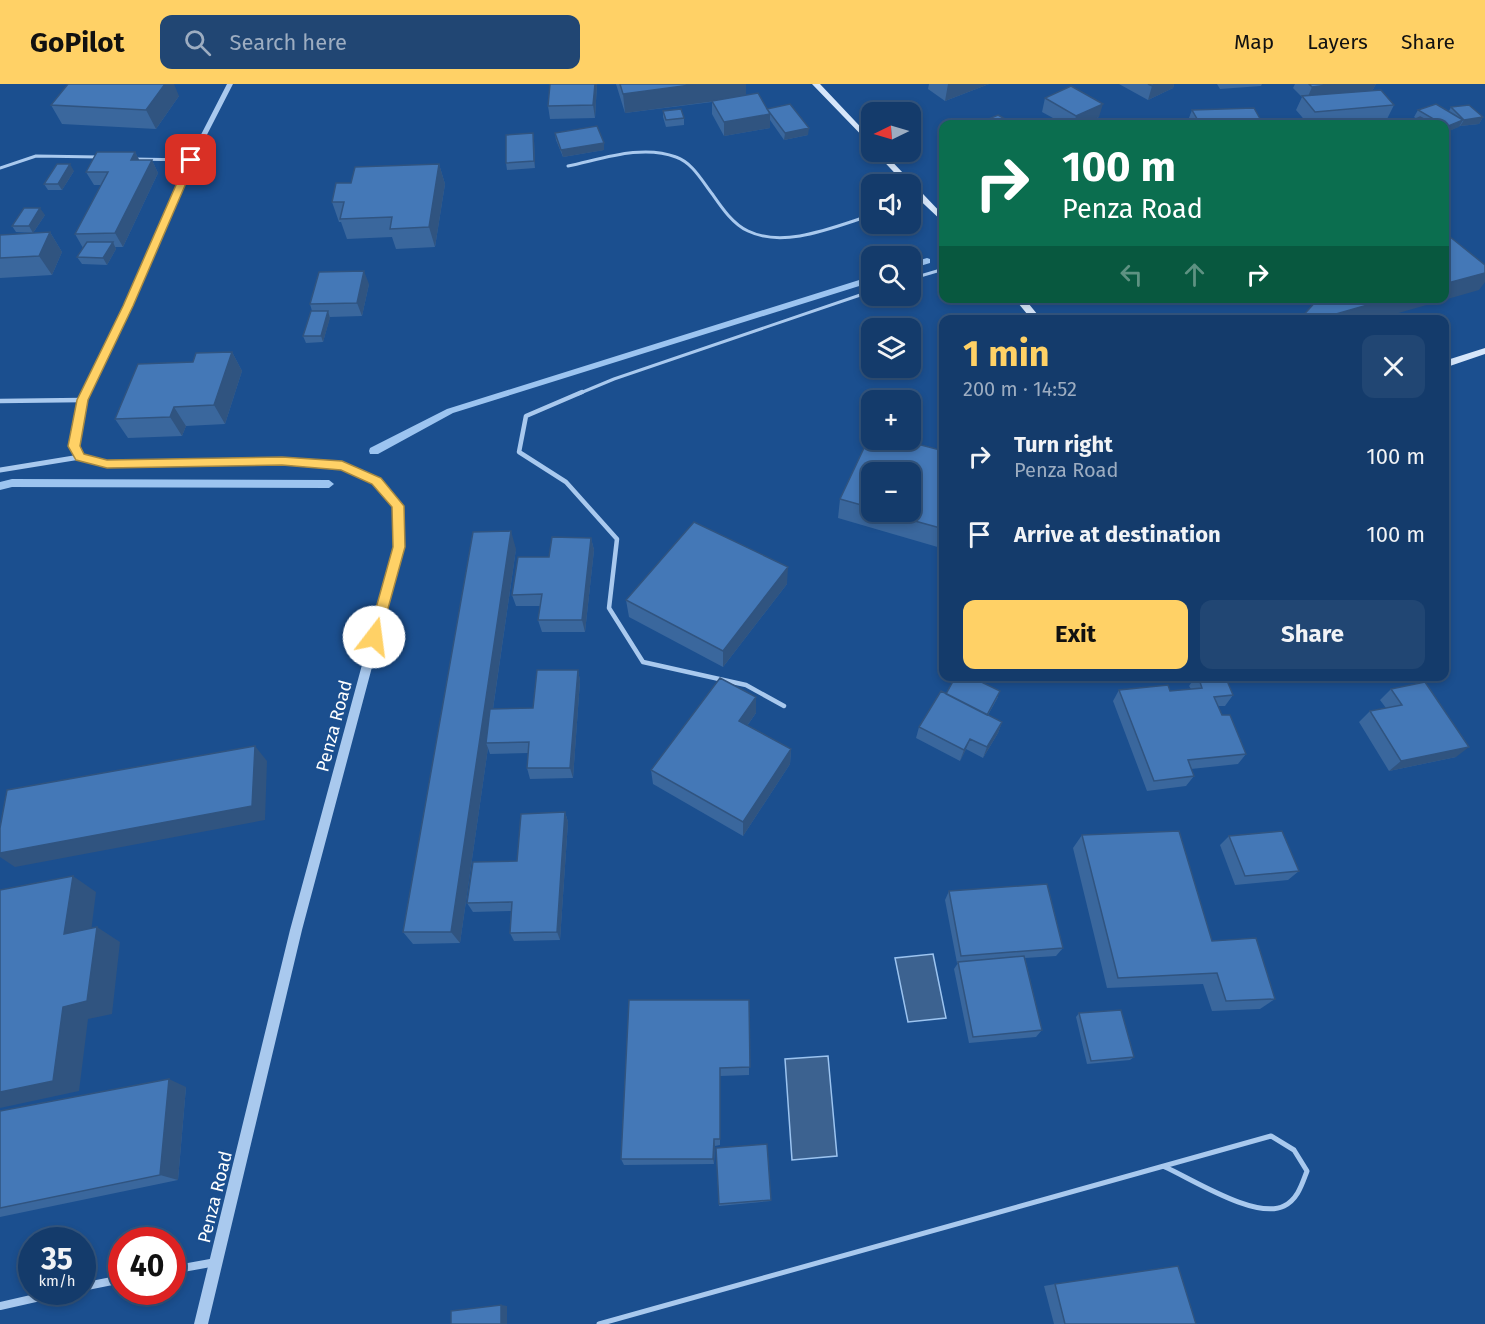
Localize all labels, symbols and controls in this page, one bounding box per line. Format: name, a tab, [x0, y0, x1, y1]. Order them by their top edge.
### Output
search box	[160, 15, 580, 69]
text: GoPilot	[30, 26, 124, 59]
icon: search	[181, 26, 214, 59]
text: Search here	[229, 29, 347, 56]
text: Map	[1234, 29, 1274, 55]
text: Layers	[1307, 29, 1368, 55]
text: Share	[1401, 29, 1455, 55]
north arrow	[861, 102, 921, 162]
map controls	[861, 102, 921, 522]
pin	[165, 134, 216, 185]
text: 100 m	[1062, 142, 1176, 192]
icon: arrive	[174, 143, 207, 176]
icon: right	[963, 144, 1041, 222]
button: sound	[861, 174, 921, 234]
text: Penza Road	[1062, 193, 1203, 225]
button: search	[861, 246, 921, 306]
icon: left	[1115, 258, 1148, 291]
icon: ahead	[1178, 258, 1211, 291]
icon: right	[1241, 258, 1274, 291]
button: layers	[861, 318, 921, 378]
text: 1 min	[963, 332, 1050, 376]
button: close	[1362, 335, 1425, 398]
text: 200 m · 14:52	[963, 377, 1077, 401]
button: +	[861, 390, 921, 450]
text: Turn right	[1014, 431, 1113, 458]
icon: right	[963, 440, 996, 473]
text: 100 m	[1366, 443, 1425, 470]
text: Penza Road	[1014, 458, 1118, 482]
button: −	[861, 462, 921, 522]
icon: arrive	[963, 518, 996, 551]
text: Arrive at destination	[1014, 521, 1221, 548]
text: 100 m	[1366, 521, 1425, 548]
button: Exit	[963, 600, 1188, 669]
button: Share	[1200, 600, 1425, 669]
position arrow	[342, 605, 406, 669]
street label: Penza Road	[311, 678, 357, 774]
street label: Penza Road	[193, 1149, 237, 1245]
speed limit sign: 40	[108, 1227, 186, 1305]
text: 35	[41, 1241, 73, 1277]
text: km/h	[38, 1272, 76, 1290]

